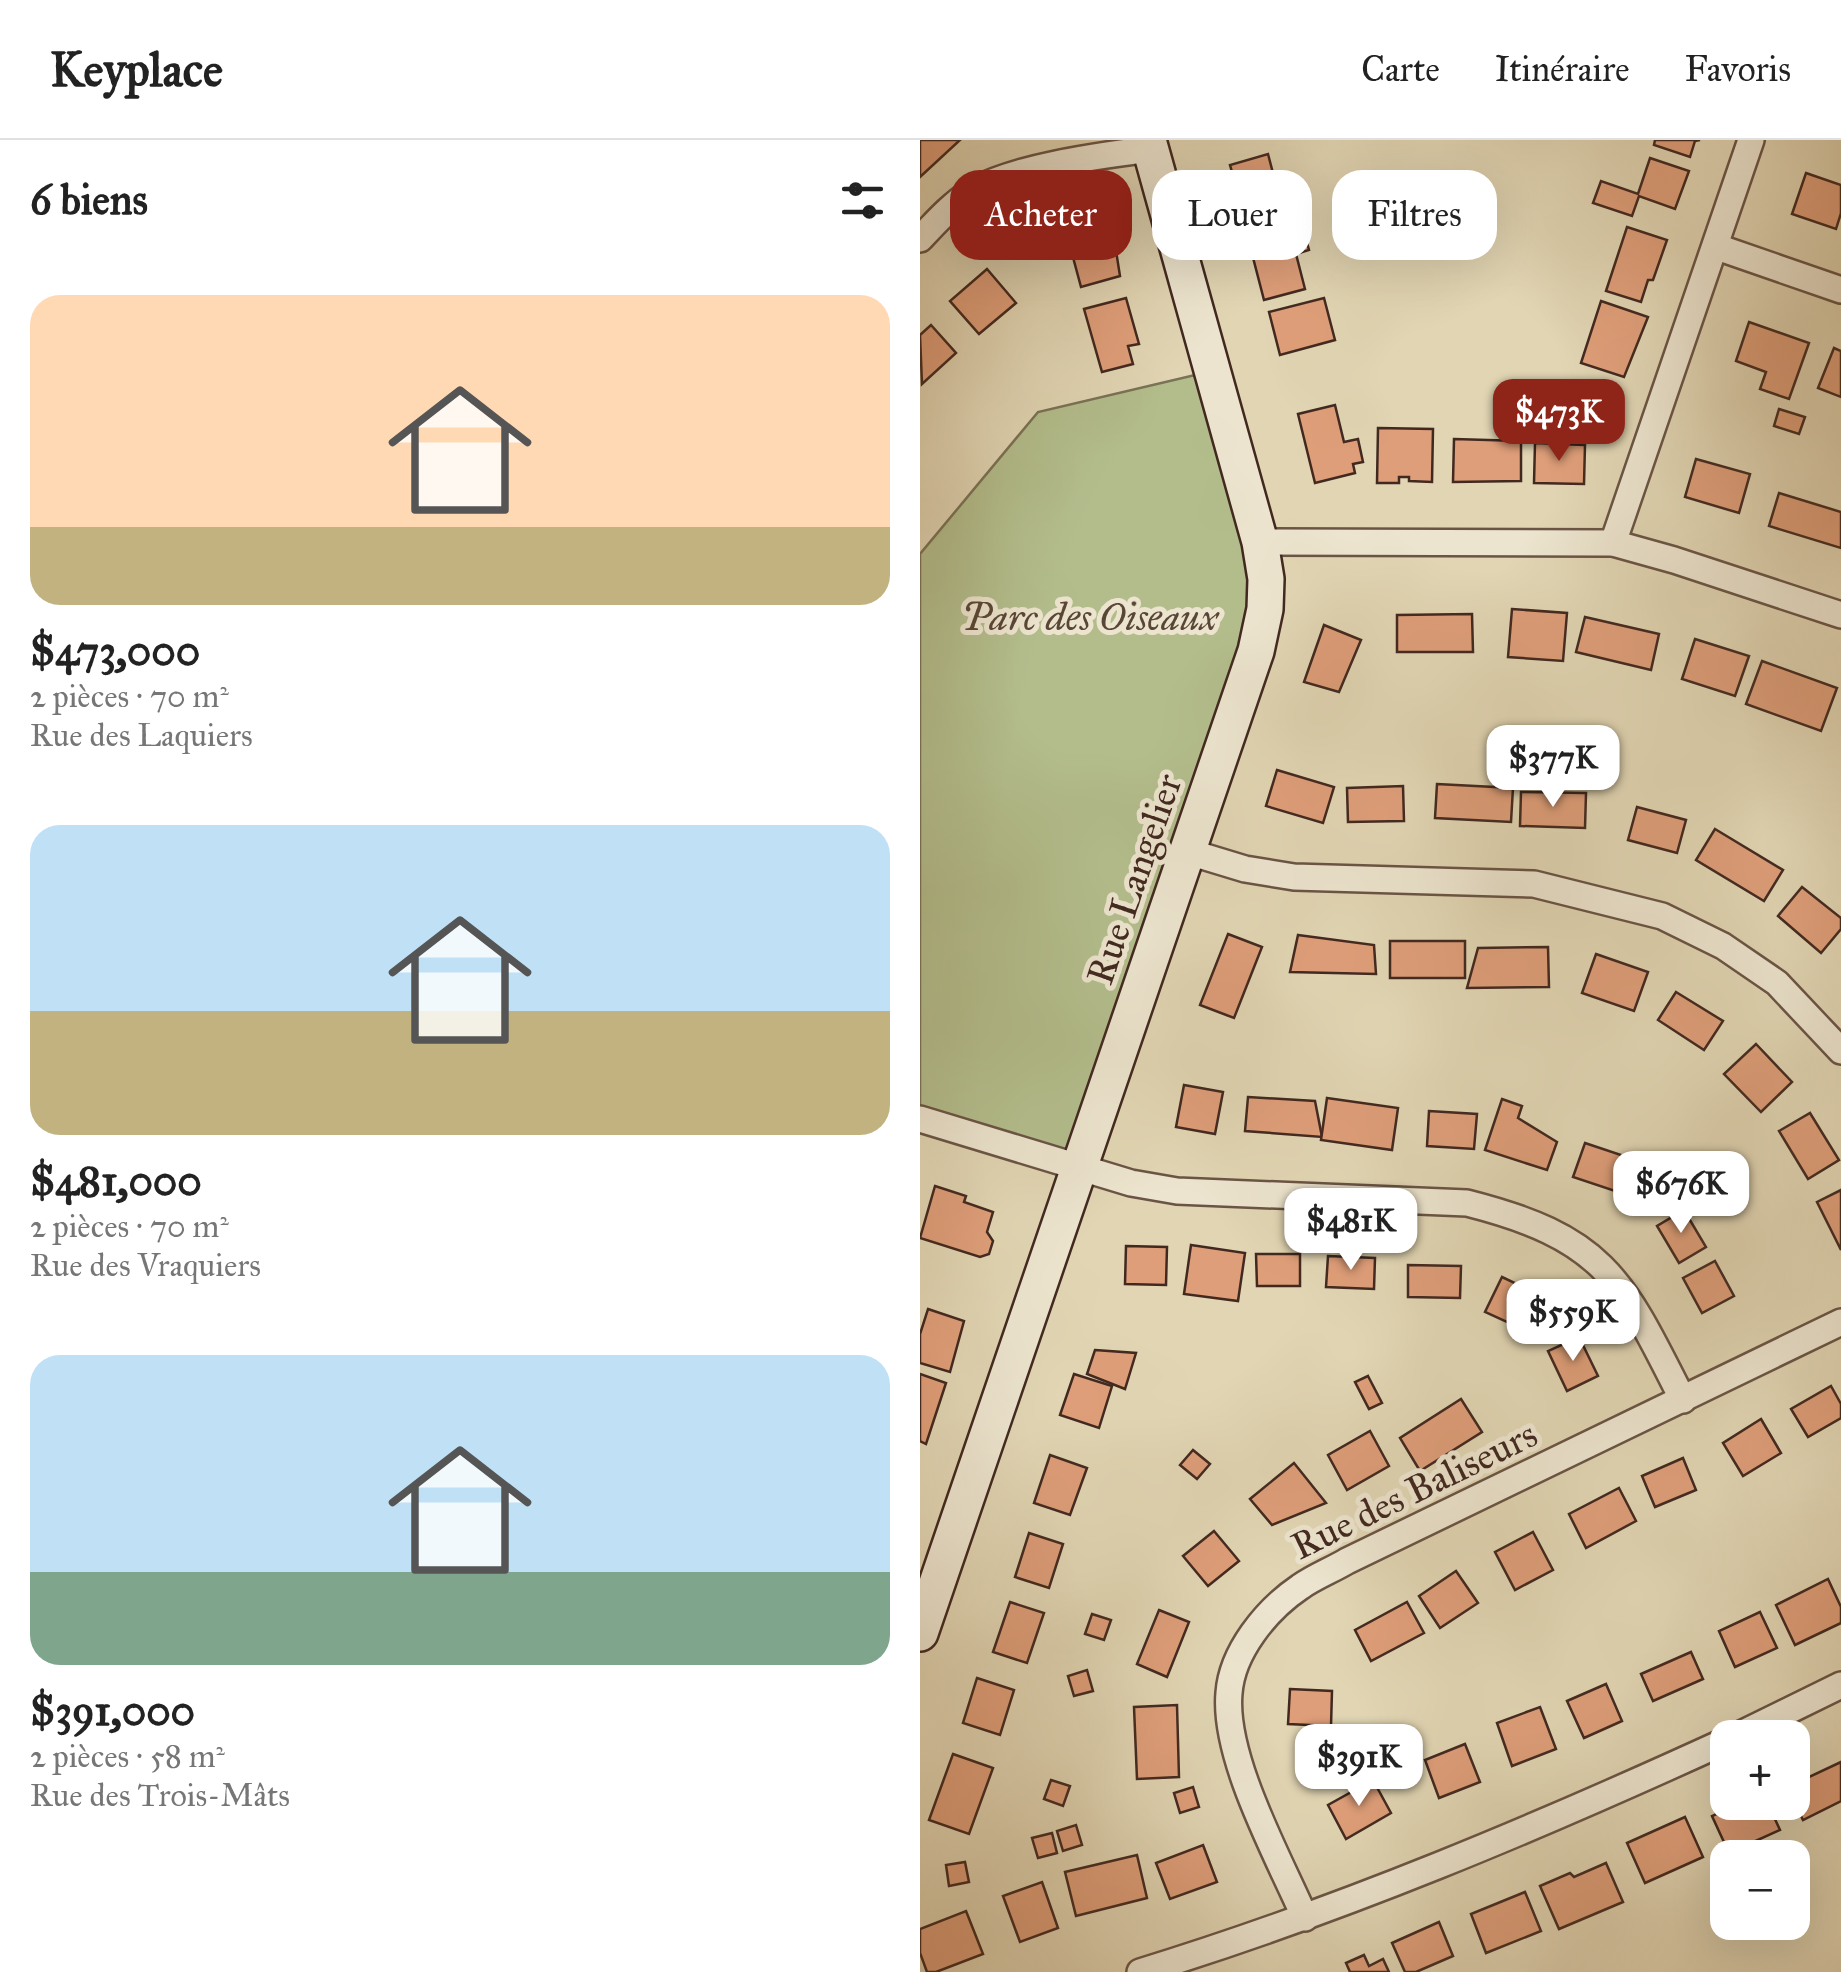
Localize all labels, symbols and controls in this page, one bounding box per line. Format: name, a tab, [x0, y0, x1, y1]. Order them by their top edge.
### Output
text: Keyplace	[50, 40, 223, 99]
text: Carte	[1361, 48, 1440, 91]
text: Itinéraire	[1495, 48, 1630, 91]
text: Favoris	[1685, 48, 1791, 91]
chip: Acheter	[950, 170, 1132, 260]
chip: Louer	[1152, 170, 1312, 260]
chip: Filtres	[1332, 170, 1497, 260]
icon: filters	[835, 173, 890, 228]
text: 6 biens	[30, 174, 148, 226]
icon: home	[370, 360, 550, 540]
pin: $473K	[1489, 379, 1629, 464]
text: $473K	[1515, 392, 1603, 431]
park label: Parc des Oiseaux	[962, 594, 1220, 640]
text: $473,000	[30, 625, 200, 677]
text: 2 pièces · 70 m²	[30, 677, 229, 716]
text: Rue des Laquiers	[30, 716, 253, 755]
pin: $377K	[1483, 725, 1623, 810]
text: $377K	[1509, 738, 1597, 777]
street label: Rue Langelier	[1077, 767, 1192, 990]
icon: home	[370, 890, 550, 1070]
pin: $676K	[1611, 1151, 1751, 1236]
text: $481,000	[30, 1155, 202, 1207]
text: $676K	[1635, 1164, 1727, 1203]
pin: $481K	[1281, 1188, 1421, 1273]
text: $481K	[1306, 1201, 1396, 1240]
text: 2 pièces · 70 m²	[30, 1207, 229, 1246]
text: Rue des Vraquiers	[30, 1246, 261, 1285]
pin: $559K	[1503, 1279, 1643, 1364]
text: $559K	[1529, 1292, 1617, 1331]
street label: Rue des Baliseurs	[1284, 1411, 1544, 1569]
icon: home	[370, 1420, 550, 1600]
text: $391,000	[30, 1685, 195, 1737]
map controls	[1710, 1720, 1810, 1940]
button: +	[1710, 1720, 1810, 1820]
pin: $391K	[1289, 1724, 1429, 1809]
text: 2 pièces · 58 m²	[30, 1737, 225, 1776]
text: $391K	[1317, 1737, 1401, 1776]
text: Rue des Trois-Mâts	[30, 1776, 290, 1815]
button: −	[1710, 1840, 1810, 1940]

